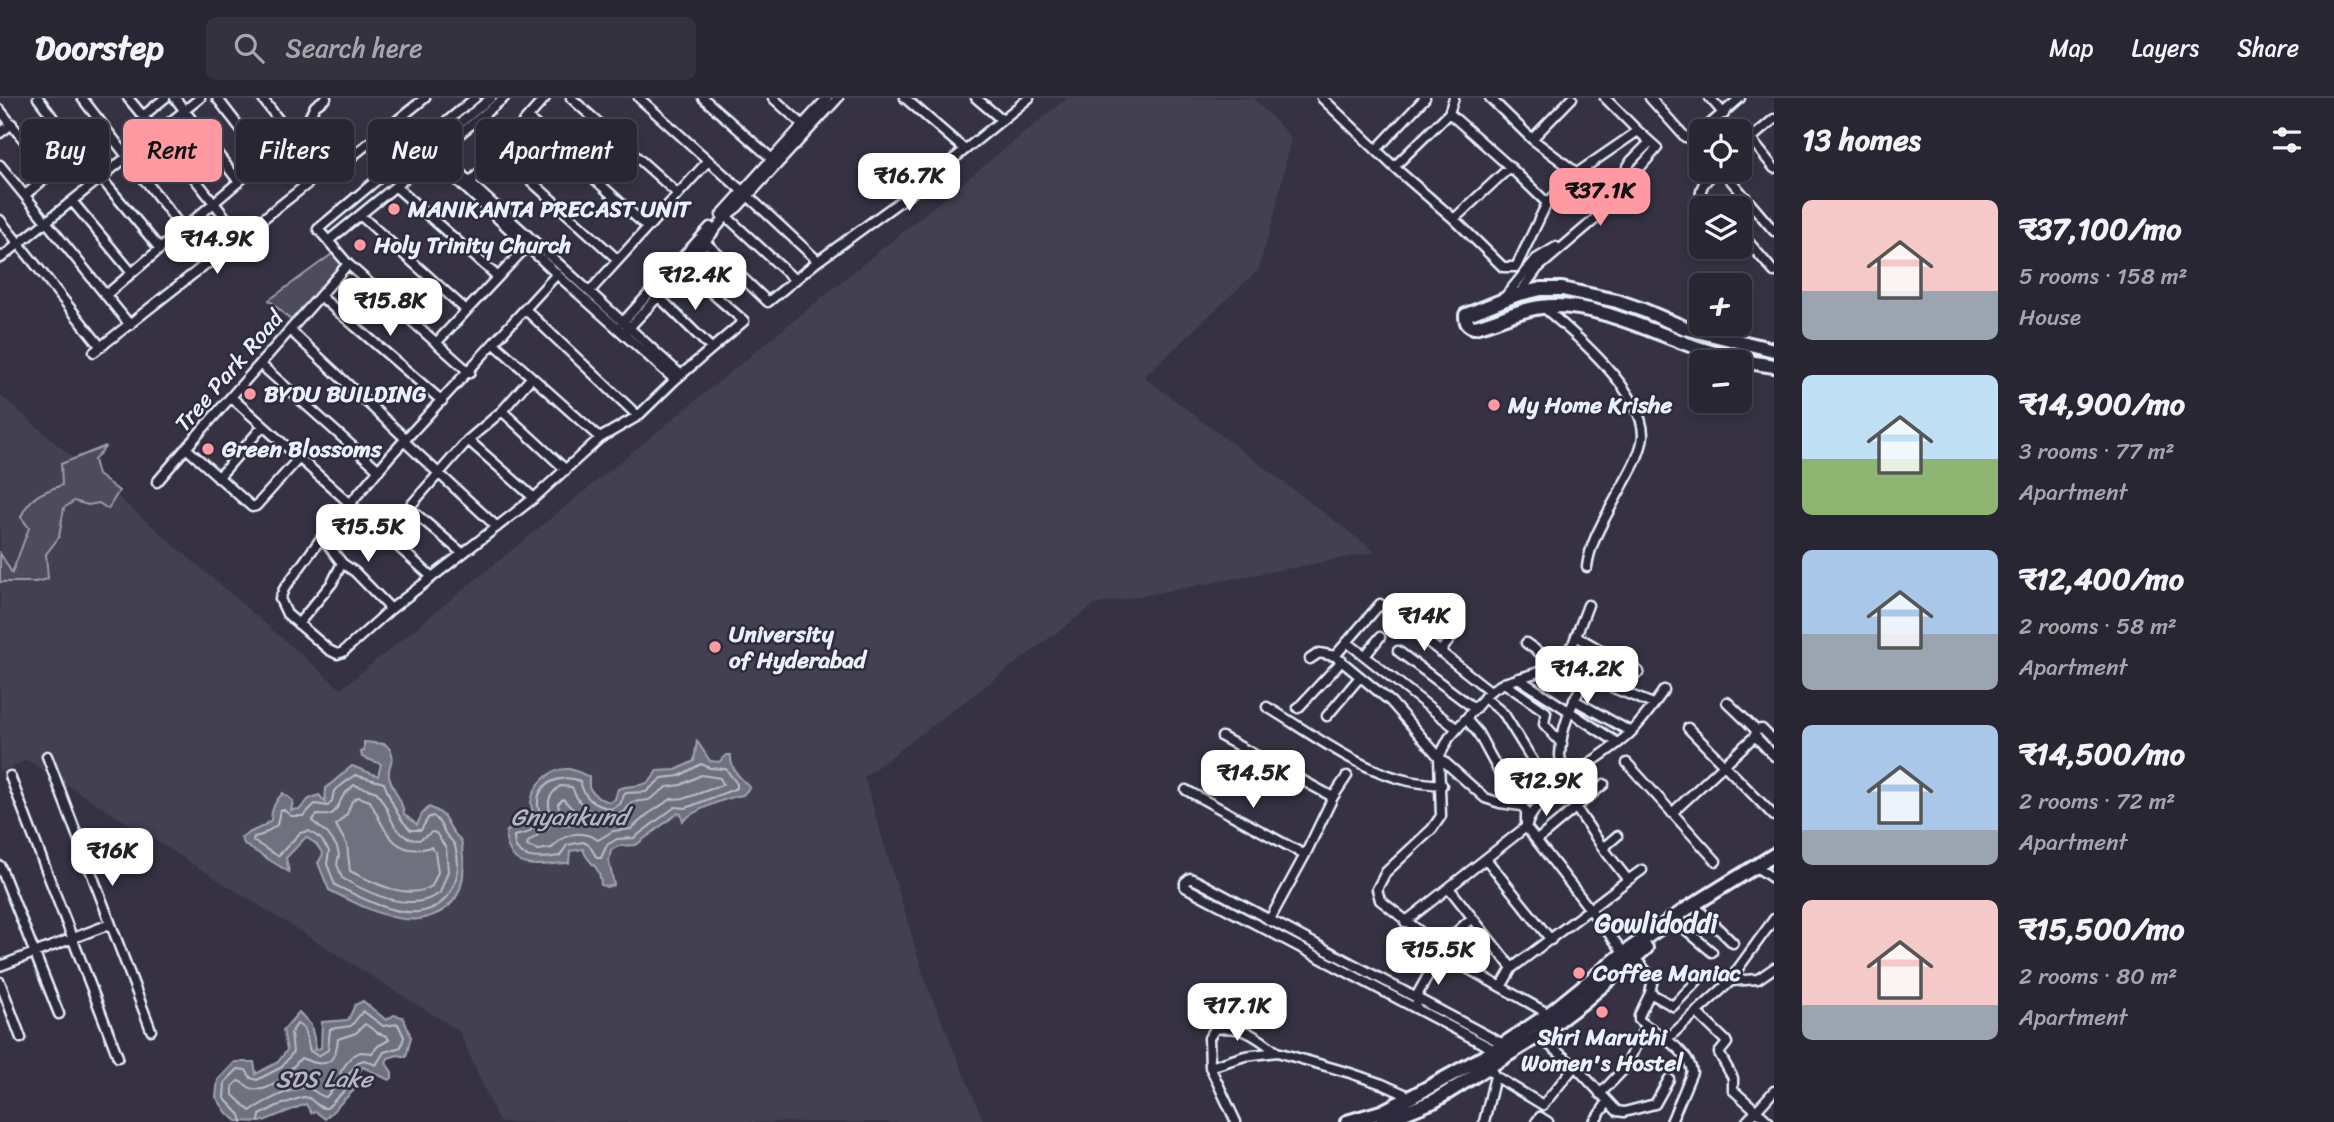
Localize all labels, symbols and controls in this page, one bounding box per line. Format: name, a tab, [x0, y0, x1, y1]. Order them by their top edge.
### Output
search box	[206, 17, 696, 80]
text: Doorstep	[35, 19, 164, 77]
text: Search here	[286, 25, 423, 71]
text: Map	[2049, 27, 2094, 69]
text: Layers	[2132, 27, 2199, 69]
text: Share	[2237, 27, 2299, 69]
icon: search	[230, 29, 268, 67]
text: 13 homes	[1802, 113, 1921, 167]
chip: Buy	[21, 119, 109, 182]
chip: Rent	[123, 119, 222, 182]
chip: Filters	[236, 119, 354, 182]
chip: New	[368, 119, 462, 182]
chip: Apartment	[476, 119, 637, 182]
map controls	[1689, 119, 1752, 413]
button: locate	[1689, 119, 1752, 182]
icon: filters	[2268, 121, 2306, 159]
pin: ₹16.7K	[852, 153, 966, 213]
text: ₹16.7K	[874, 155, 944, 196]
pin: ₹37.1K	[1543, 169, 1657, 228]
text: ₹37.1K	[1565, 170, 1635, 211]
place label: MANIKANTA PRECAST UNIT	[407, 189, 692, 230]
button: layers	[1689, 196, 1752, 259]
marker: MANIKANTA PRECAST UNIT	[386, 201, 402, 217]
text: ₹37,100/mo	[2019, 202, 2181, 256]
pin: ₹14.9K	[160, 216, 274, 276]
text: ₹14.9K	[181, 218, 253, 259]
place label: Holy Trinity Church	[373, 225, 571, 266]
icon: home	[1858, 228, 1942, 312]
marker: Holy Trinity Church	[352, 237, 368, 253]
pin: ₹12.4K	[638, 252, 752, 312]
text: ₹12.4K	[659, 254, 731, 295]
text: 5 rooms · 158 m²	[2019, 256, 2188, 297]
button: +	[1689, 273, 1752, 336]
pin: ₹15.8K	[333, 278, 447, 338]
text: ₹15.8K	[354, 280, 426, 321]
text: House	[2019, 297, 2081, 338]
street label: Tree Park Road	[164, 299, 295, 442]
button: −	[1689, 350, 1752, 413]
place label: BYDU BUILDING	[264, 374, 427, 415]
text: ₹14,900/mo	[2019, 377, 2185, 431]
place label: My Home Krishe	[1507, 385, 1672, 426]
marker: BYDU BUILDING	[242, 386, 258, 402]
marker: My Home Krishe	[1486, 397, 1502, 413]
icon: home	[1858, 403, 1942, 487]
place label: Green Blossoms	[221, 429, 383, 470]
text: 3 rooms · 77 m²	[2019, 431, 2175, 472]
marker: Green Blossoms	[200, 441, 216, 457]
text: Apartment	[2019, 472, 2128, 513]
pin: ₹15.5K	[311, 504, 425, 564]
text: ₹15.5K	[332, 506, 404, 547]
text: ₹12,400/mo	[2019, 552, 2184, 606]
icon: home	[1858, 578, 1942, 662]
pin: ₹14K	[1383, 594, 1465, 653]
text: ₹14K	[1398, 595, 1450, 636]
text: 2 rooms · 58 m²	[2019, 606, 2177, 647]
place label: University of Hyderabad	[729, 614, 868, 681]
marker: University of Hyderabad	[707, 639, 723, 655]
pin: ₹14.2K	[1530, 646, 1644, 706]
text: Apartment	[2019, 647, 2128, 688]
text: ₹14.2K	[1551, 648, 1623, 689]
text: ₹14,500/mo	[2019, 727, 2185, 781]
pin: ₹14.5K	[1196, 750, 1310, 810]
text: ₹14.5K	[1217, 752, 1289, 793]
icon: home	[1858, 753, 1942, 837]
pin: ₹12.9K	[1489, 758, 1603, 818]
text: ₹12.9K	[1510, 760, 1582, 801]
text: 2 rooms · 72 m²	[2019, 781, 2175, 822]
water label: Gnyankund	[511, 796, 634, 838]
text: Apartment	[2019, 822, 2128, 863]
pin: ₹16K	[71, 828, 153, 888]
text: ₹16K	[87, 830, 137, 871]
district label: Gowlidoddi	[1594, 900, 1719, 946]
text: ₹15,500/mo	[2019, 902, 2184, 956]
pin: ₹15.5K	[1381, 928, 1495, 987]
icon: home	[1858, 928, 1942, 1012]
text: ₹15.5K	[1402, 929, 1474, 970]
place label: Coffee Maniac	[1592, 953, 1741, 994]
text: 2 rooms · 80 m²	[2019, 956, 2177, 997]
marker: Coffee Maniac	[1571, 965, 1587, 981]
pin: ₹17.1K	[1180, 984, 1294, 1043]
text: ₹17.1K	[1204, 985, 1270, 1026]
text: Apartment	[2019, 997, 2128, 1038]
marker: Shri Maruthi Women's Hostel	[1594, 1004, 1610, 1020]
place label: Shri Maruthi Women's Hostel	[1521, 1017, 1684, 1084]
water label: SDS Lake	[276, 1058, 375, 1100]

